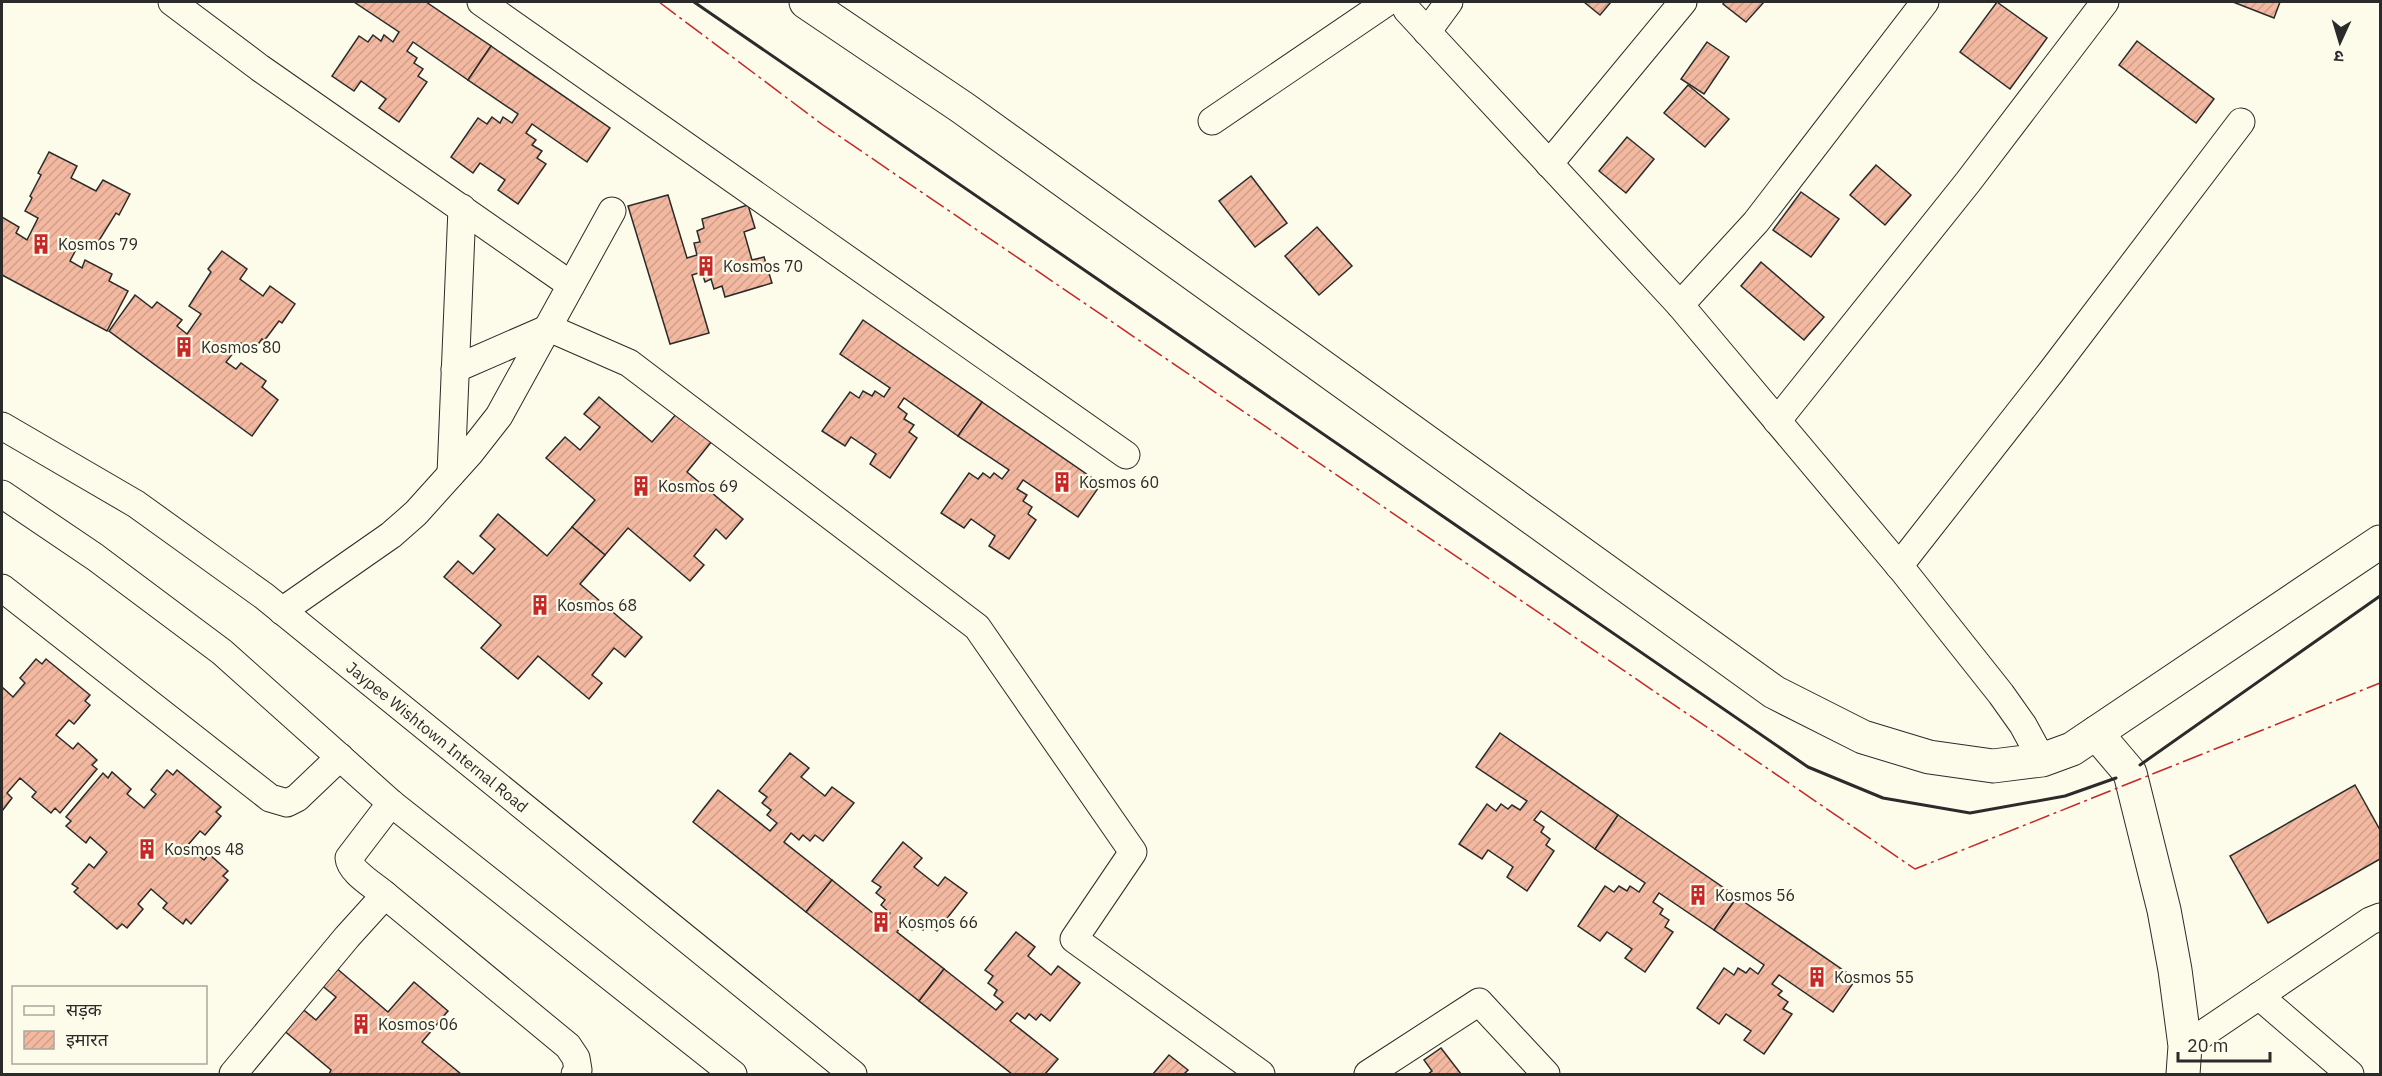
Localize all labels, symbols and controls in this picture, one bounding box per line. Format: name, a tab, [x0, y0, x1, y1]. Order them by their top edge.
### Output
north arrow	[2310, 12, 2370, 72]
text: उ	[2333, 47, 2344, 67]
building icon: Kosmos 79	[29, 232, 53, 256]
place label: Kosmos 79	[58, 234, 138, 254]
building icon: Kosmos 70	[694, 254, 718, 278]
place label: Kosmos 70	[723, 256, 803, 276]
building icon: Kosmos 80	[172, 335, 196, 359]
place label: Kosmos 80	[201, 337, 281, 357]
building icon: Kosmos 60	[1050, 470, 1074, 494]
place label: Kosmos 60	[1079, 472, 1159, 492]
building icon: Kosmos 69	[629, 474, 653, 498]
place label: Kosmos 69	[658, 476, 738, 496]
building icon: Kosmos 68	[528, 593, 552, 617]
place label: Kosmos 68	[557, 595, 637, 615]
street label: Jaypee Wishtown Internal Road	[342, 657, 532, 816]
building icon: Kosmos 48	[135, 837, 159, 861]
place label: Kosmos 48	[164, 839, 244, 859]
building icon: Kosmos 56	[1686, 883, 1710, 907]
place label: Kosmos 56	[1715, 885, 1795, 905]
building icon: Kosmos 66	[869, 910, 893, 934]
place label: Kosmos 66	[898, 912, 978, 932]
building icon: Kosmos 55	[1805, 965, 1829, 989]
place label: Kosmos 55	[1834, 967, 1914, 987]
legend	[12, 986, 207, 1064]
text: सड़क	[66, 998, 103, 1021]
building icon: Kosmos 06	[349, 1012, 373, 1036]
place label: Kosmos 06	[378, 1014, 458, 1034]
scale bar	[2178, 1025, 2270, 1063]
text: इमारत	[66, 1028, 109, 1051]
text: 20 m	[2187, 1034, 2229, 1057]

